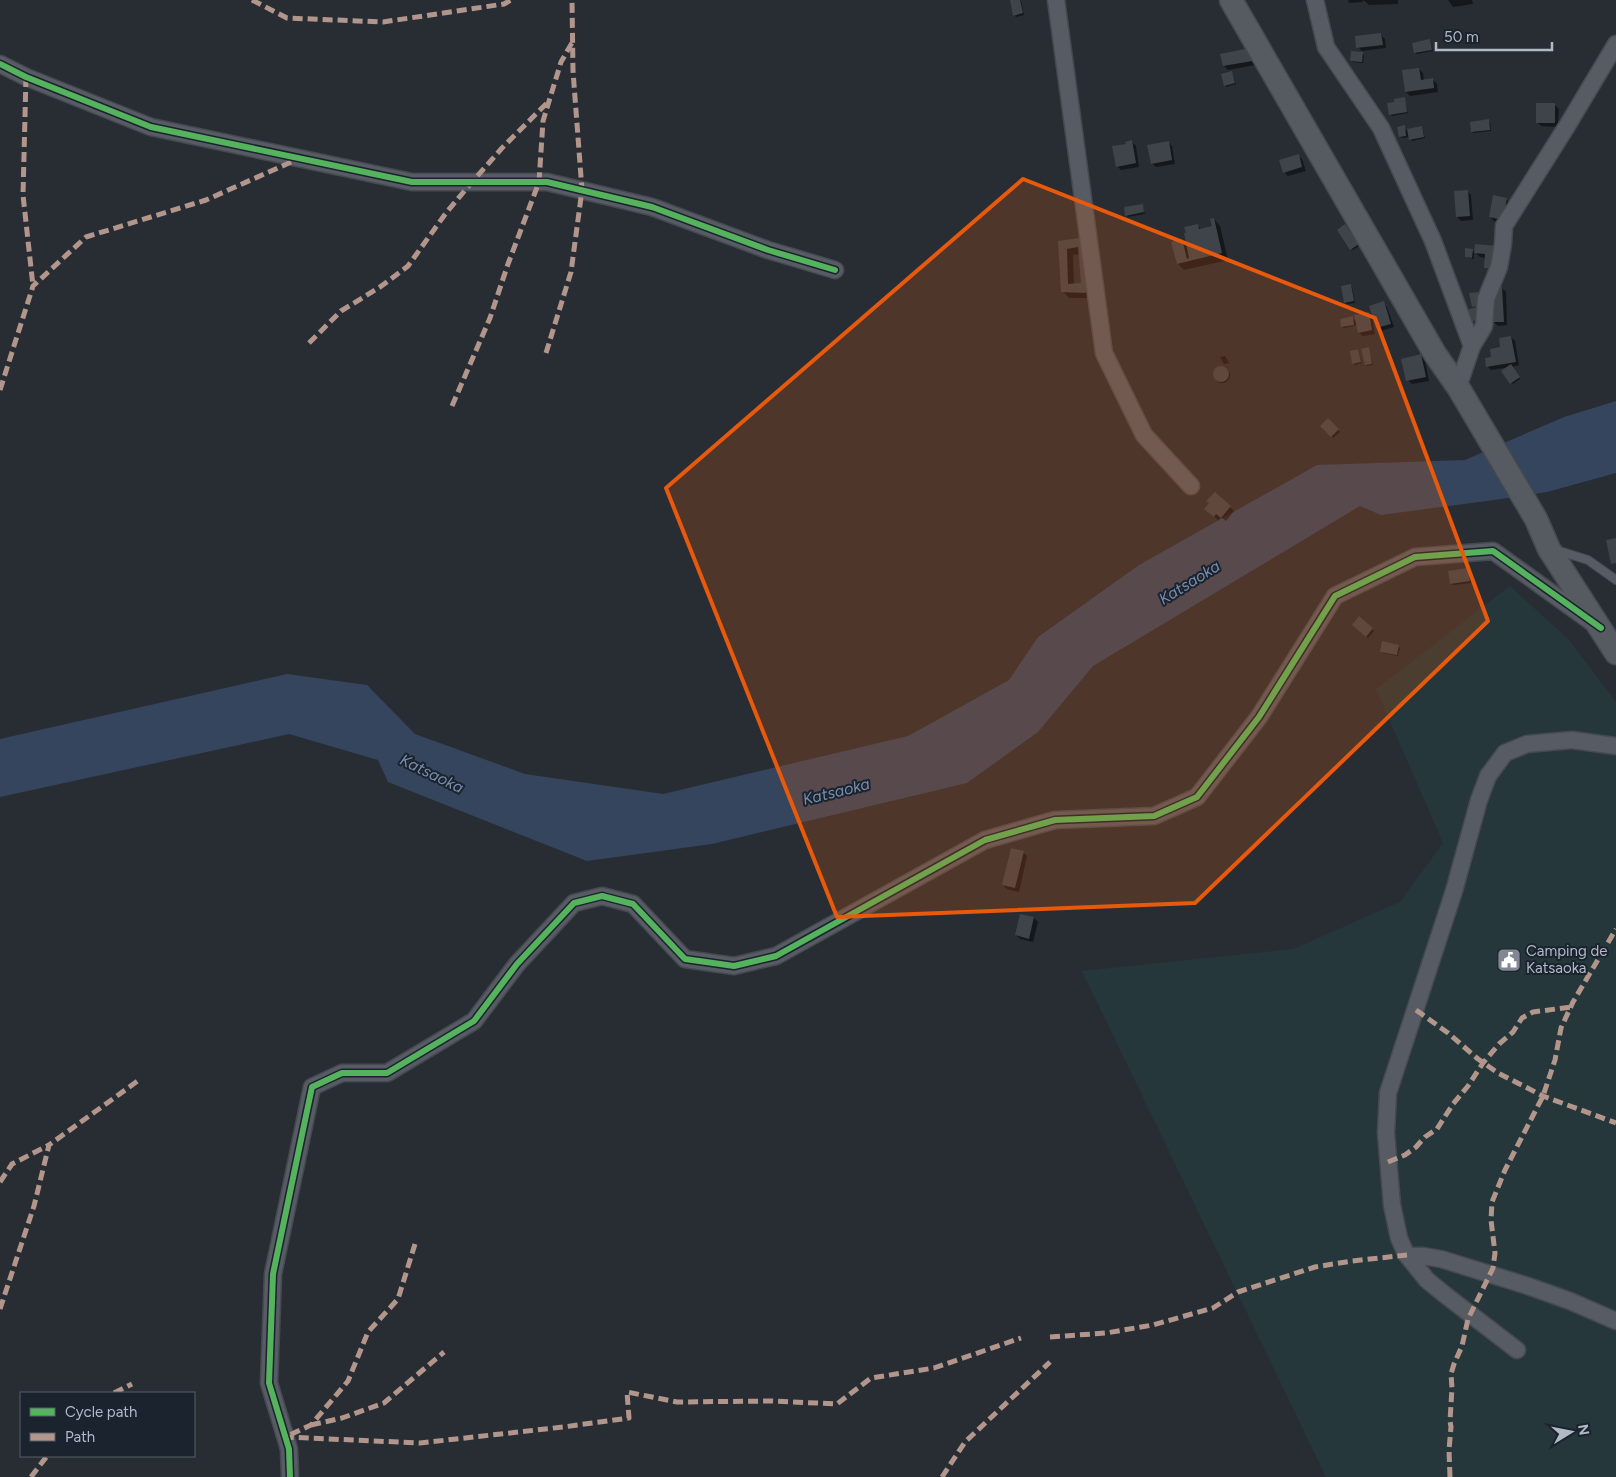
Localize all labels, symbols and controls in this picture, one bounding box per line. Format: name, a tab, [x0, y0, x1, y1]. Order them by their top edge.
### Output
scale bar	[1436, 20, 1552, 52]
text: 50 m	[1444, 28, 1479, 46]
water label: Katsaoka	[1155, 556, 1223, 609]
water label: Katsaoka	[397, 750, 467, 797]
water label: Katsaoka	[801, 774, 872, 809]
place label: Camping de Katsaoka	[1526, 942, 1607, 977]
public building icon: Camping de Katsaoka	[1496, 947, 1522, 973]
legend	[20, 1392, 195, 1457]
text: Cycle path	[65, 1403, 137, 1421]
north arrow	[1546, 1407, 1596, 1457]
text: N	[1574, 1423, 1593, 1437]
text: Path	[65, 1428, 95, 1446]

